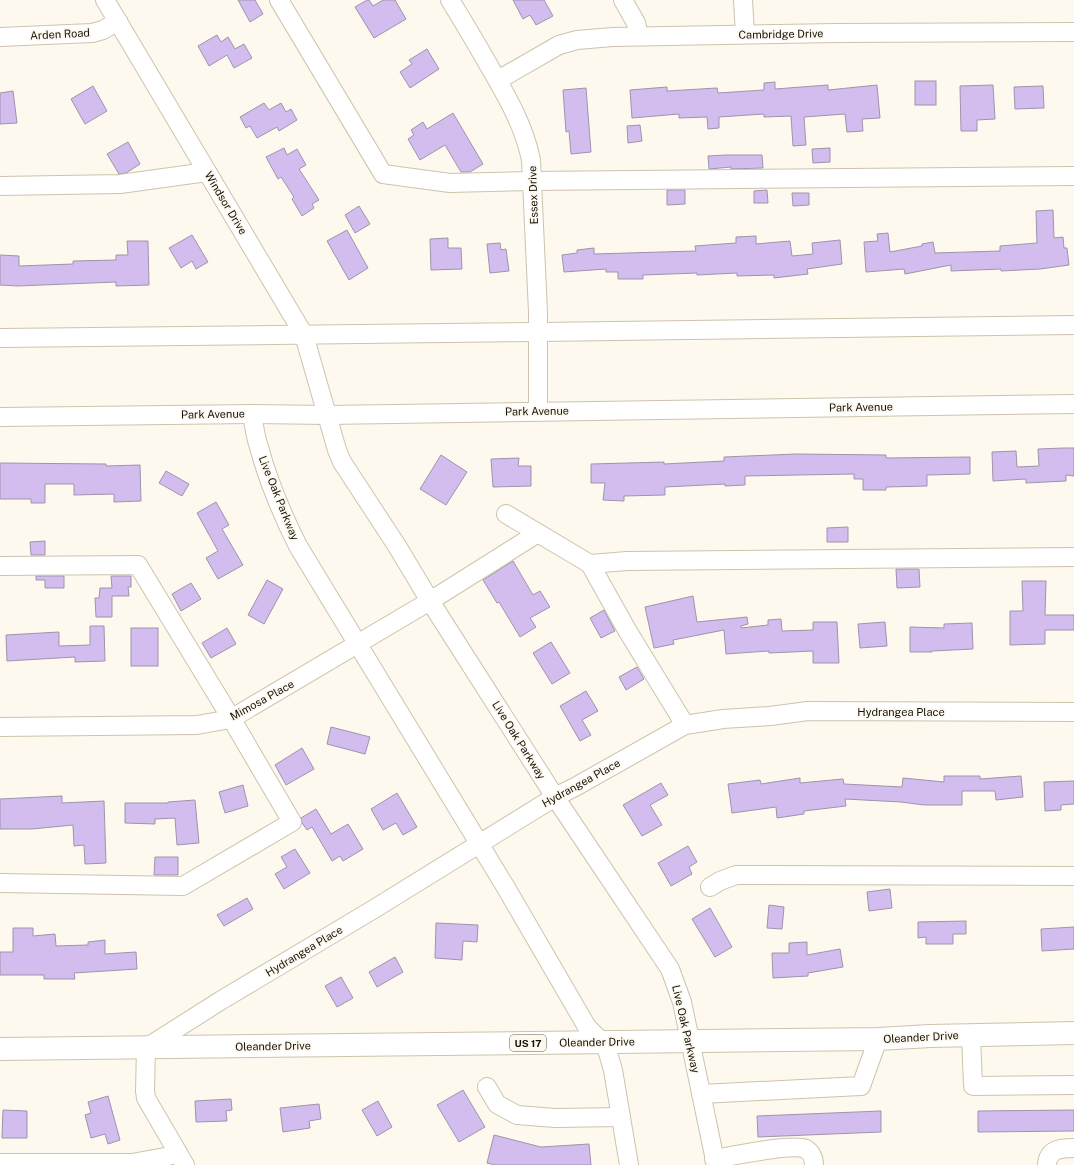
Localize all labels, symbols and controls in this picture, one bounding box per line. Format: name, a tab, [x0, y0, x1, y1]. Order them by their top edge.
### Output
street label: Arden Road	[30, 26, 90, 42]
street label: Cambridge Drive	[738, 27, 824, 41]
street label: Essex Drive	[526, 165, 540, 225]
street label: Windsor Drive	[203, 169, 249, 237]
street label: Park Avenue	[829, 400, 893, 414]
street label: Park Avenue	[505, 404, 569, 418]
street label: Park Avenue	[181, 407, 245, 421]
street label: Live Oak Parkway	[257, 454, 301, 542]
street label: Mimosa Place	[228, 678, 296, 722]
street label: Live Oak Parkway	[490, 699, 548, 781]
street label: Hydrangea Place	[857, 706, 945, 718]
street label: Hydrangea Place	[540, 757, 622, 809]
street label: Hydrangea Place	[263, 923, 345, 979]
street label: Live Oak Parkway	[670, 984, 702, 1074]
street label: Oleander Drive	[883, 1029, 959, 1045]
road number: US 17	[510, 1035, 546, 1051]
street label: Oleander Drive	[559, 1035, 635, 1049]
street label: Oleander Drive	[235, 1039, 311, 1053]

